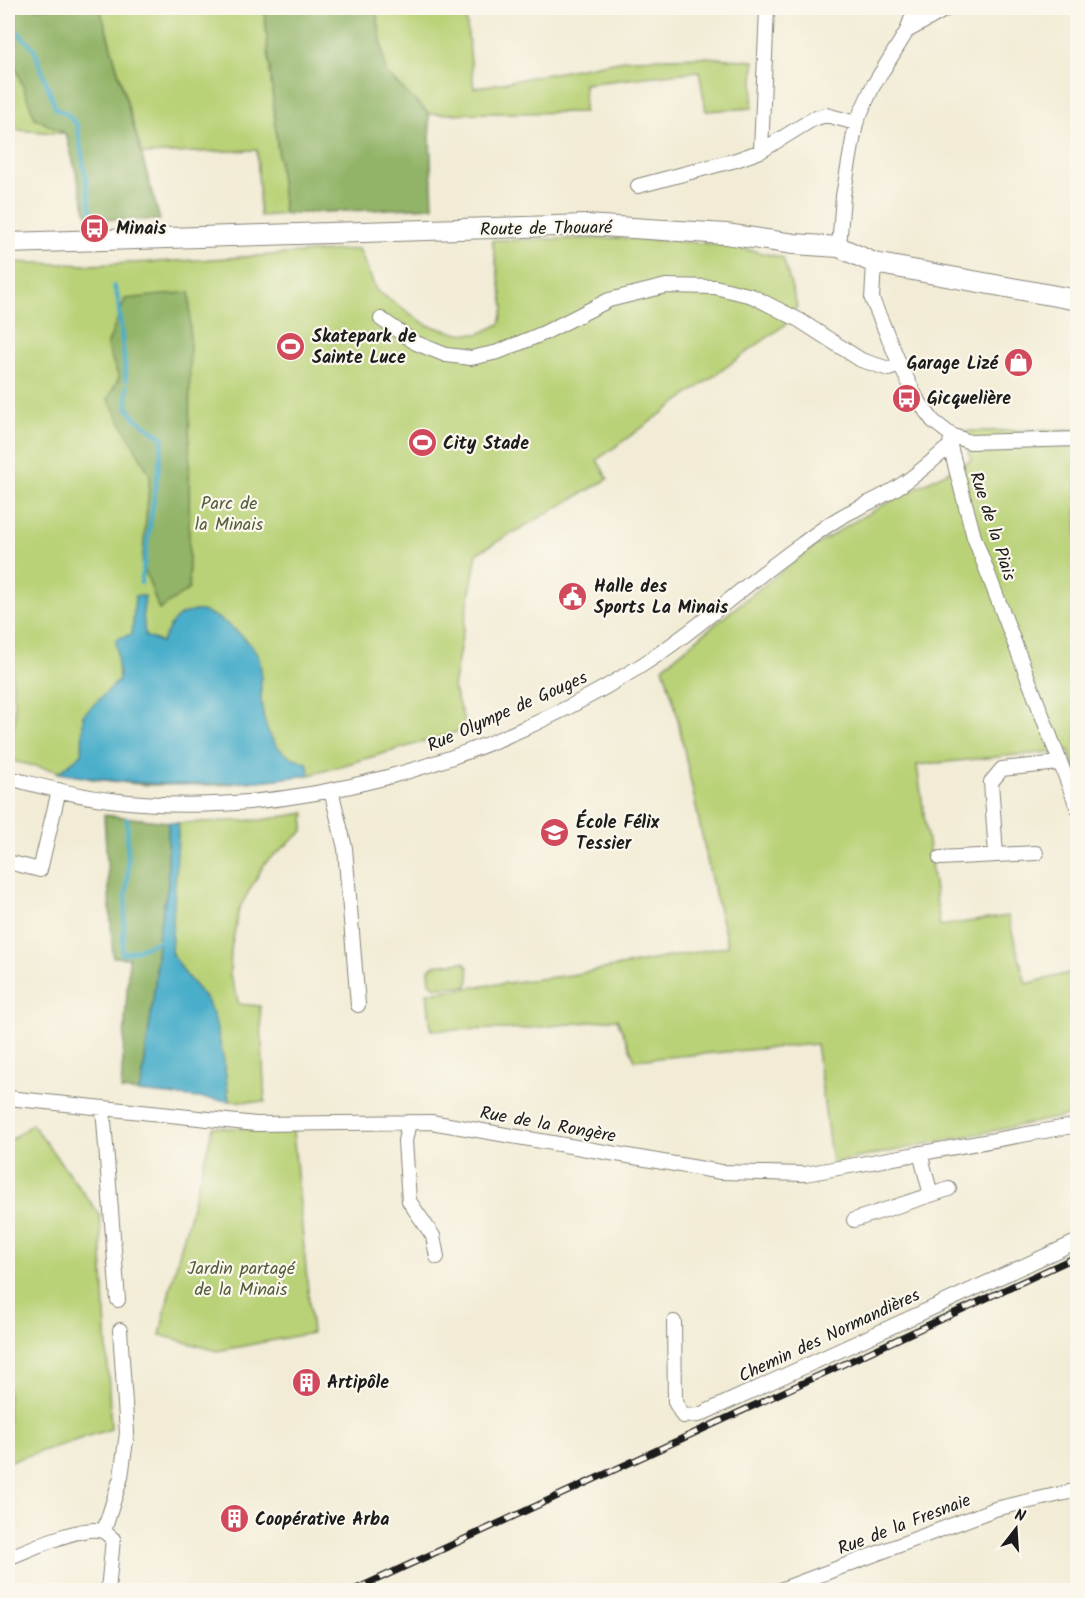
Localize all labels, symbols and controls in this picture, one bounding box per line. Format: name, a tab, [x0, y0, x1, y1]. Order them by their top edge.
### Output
bus stop icon: Minais	[79, 212, 111, 244]
street label: Route de Thouaré	[480, 214, 614, 245]
place label: Minais	[116, 215, 167, 244]
place label: Skatepark de Sainte Luce	[312, 323, 417, 373]
sports icon: Skatepark de Sainte Luce	[275, 330, 307, 362]
shop icon: Garage Lizé	[1003, 347, 1035, 379]
place label: Garage Lizé	[907, 350, 999, 379]
bus stop icon: Gicquelière	[890, 382, 922, 414]
place label: Gicquelière	[927, 385, 1011, 414]
sports icon: City Stade	[406, 427, 438, 459]
place label: City Stade	[443, 430, 529, 459]
street label: Rue de la Piais	[960, 468, 1023, 585]
park label: Parc de la Minais	[195, 490, 264, 540]
place label: Halle des Sports La Minais	[594, 573, 729, 623]
public building icon: Halle des Sports La Minais	[557, 580, 589, 612]
street label: Rue Olympe de Gouges	[423, 664, 593, 761]
place label: École Félix Tessier	[576, 809, 660, 859]
school or university icon: École Félix Tessier	[539, 816, 571, 848]
street label: Rue de la Rongère	[477, 1099, 618, 1152]
park label: Jardin partagé de la Minais	[187, 1255, 296, 1305]
street label: Chemin des Normandières	[734, 1281, 926, 1391]
building icon: Artipôle	[290, 1366, 322, 1398]
place label: Artipôle	[327, 1369, 389, 1398]
street label: Rue de la Fresnaie	[834, 1487, 975, 1564]
north arrow	[986, 1499, 1046, 1559]
building icon: Coopérative Arba	[218, 1503, 250, 1535]
text: N	[1011, 1503, 1028, 1530]
place label: Coopérative Arba	[255, 1506, 389, 1535]

